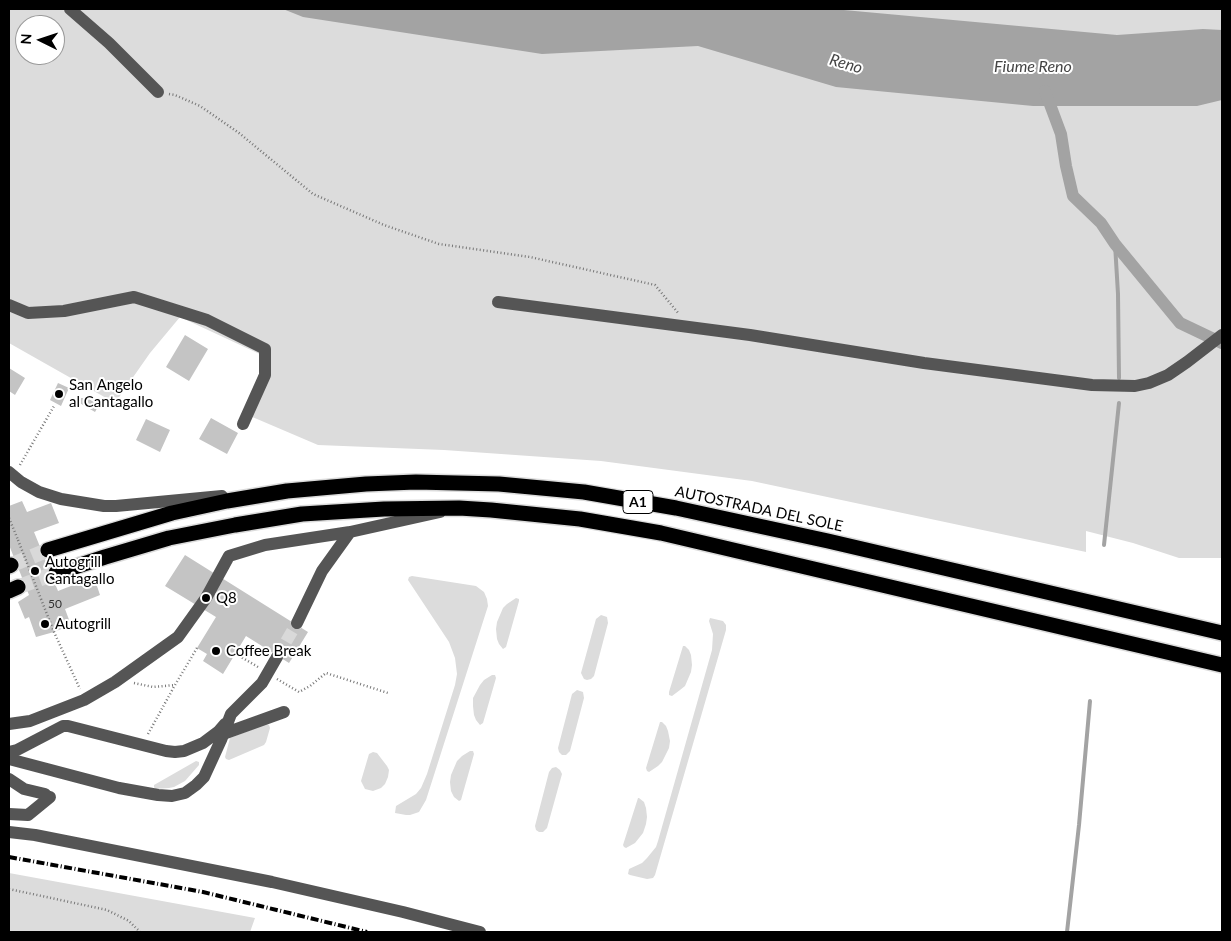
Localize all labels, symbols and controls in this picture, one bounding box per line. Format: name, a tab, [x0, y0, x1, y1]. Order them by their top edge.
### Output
north arrow	[15, 15, 65, 65]
text: N	[17, 33, 34, 45]
water label: Reno	[827, 50, 865, 78]
water label: Fiume Reno	[994, 57, 1072, 77]
place label: San Angelo al Cantagallo	[69, 376, 153, 411]
marker: San Angelo al Cantagallo	[53, 388, 65, 400]
street label: AUTOSTRADA DEL SOLE	[673, 482, 845, 536]
road number: A1	[623, 491, 653, 514]
place label: Autogrill Cantagallo	[45, 553, 114, 588]
marker: Autogrill Cantagallo	[29, 565, 41, 577]
place label: Q8	[216, 589, 237, 607]
marker: Q8	[200, 592, 212, 604]
house number: 50	[48, 597, 62, 611]
place label: Autogrill	[55, 615, 111, 633]
marker: Autogrill	[39, 618, 51, 630]
place label: Coffee Break	[226, 642, 311, 660]
marker: Coffee Break	[210, 645, 222, 657]

